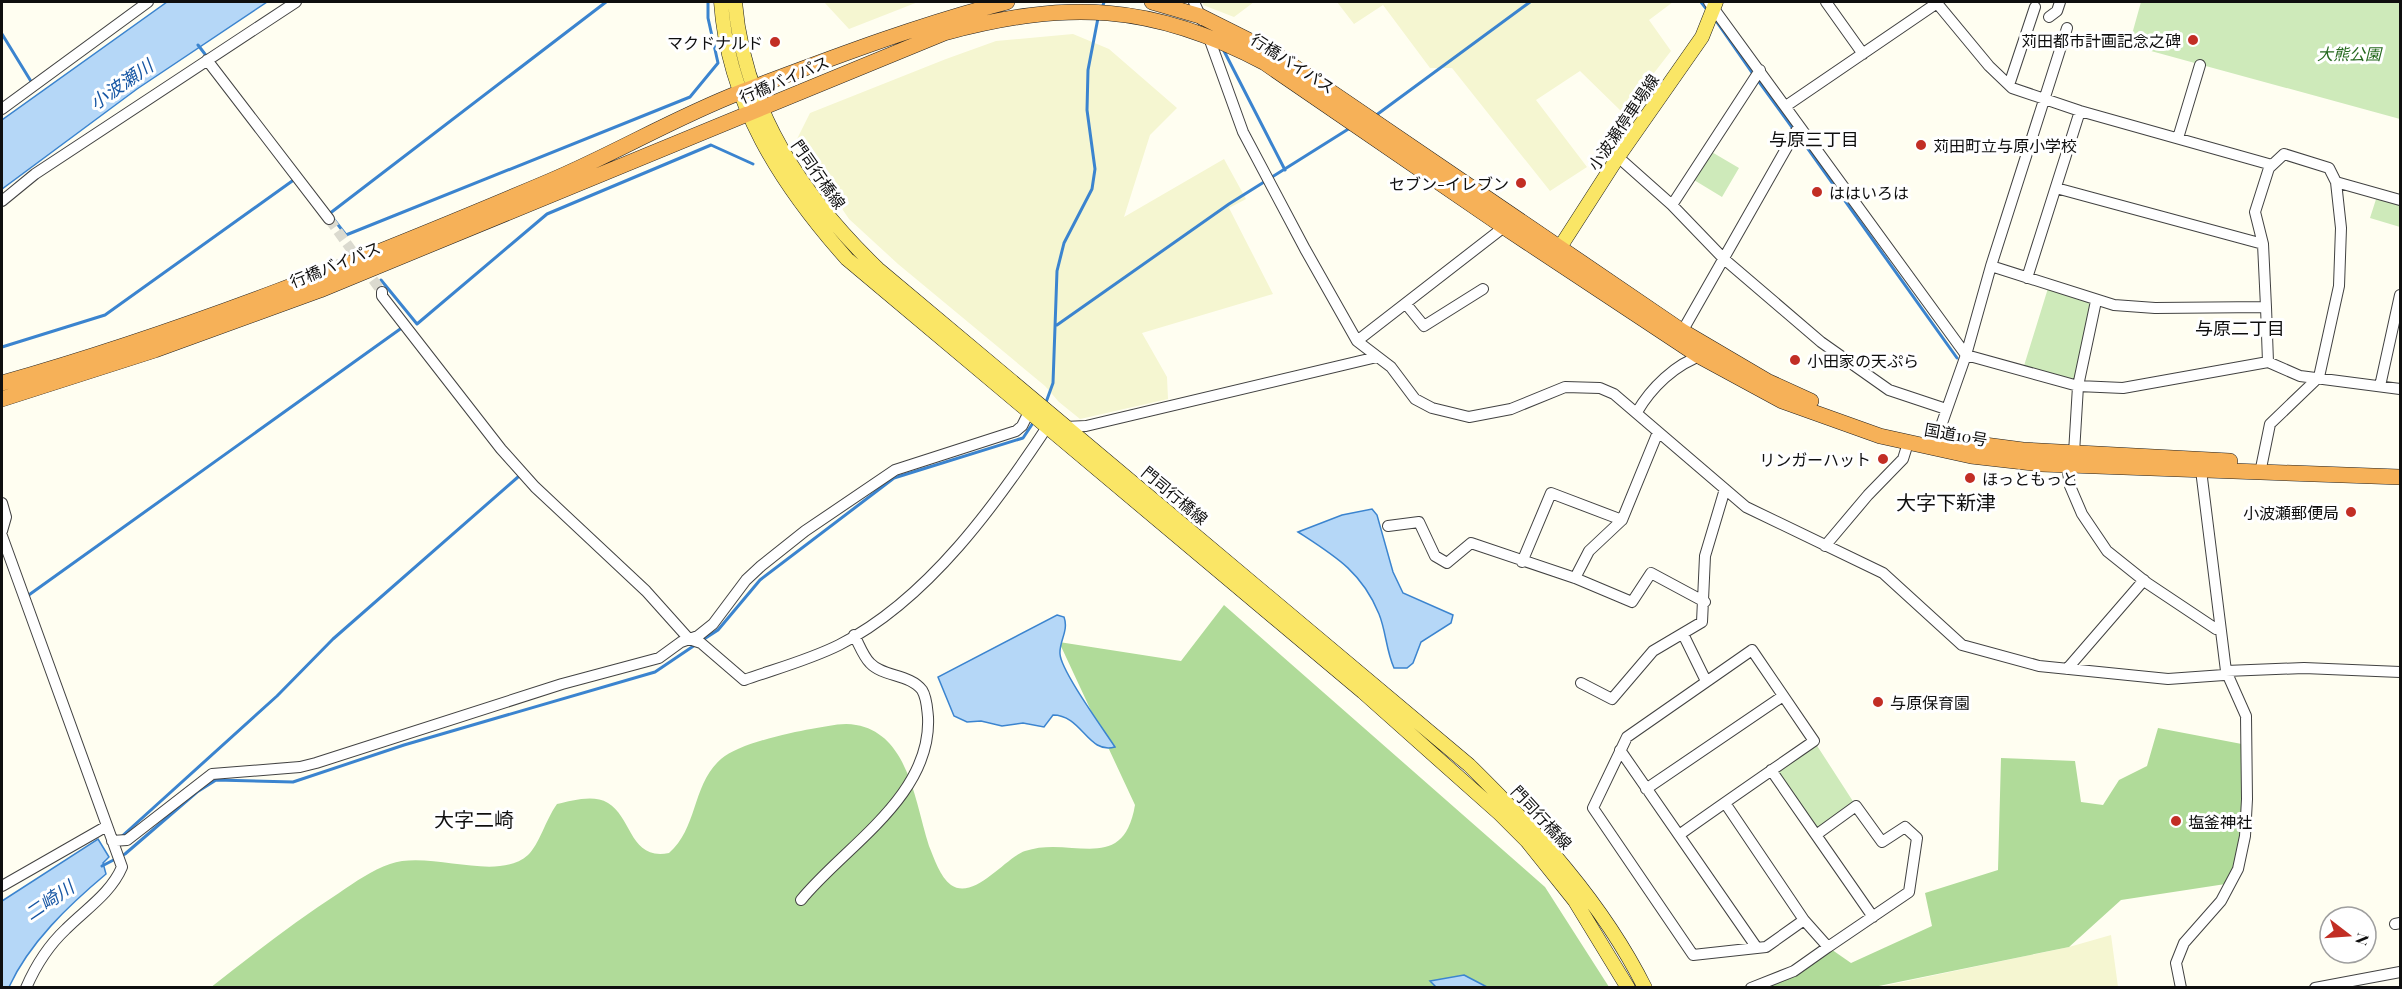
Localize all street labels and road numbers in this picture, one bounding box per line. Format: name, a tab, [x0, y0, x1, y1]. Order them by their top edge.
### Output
street label: 行橋バイパス	[1247, 28, 1339, 98]
street label: 行橋バイパス	[736, 51, 832, 107]
street label: 小波瀬停車場線	[1583, 70, 1663, 174]
street label: 門司行橋線	[787, 135, 851, 213]
street label: 行橋バイパス	[287, 236, 383, 292]
street label: 国道10号	[1923, 418, 1989, 450]
street label: 門司行橋線	[1138, 461, 1212, 529]
street label: 門司行橋線	[1507, 781, 1577, 853]

